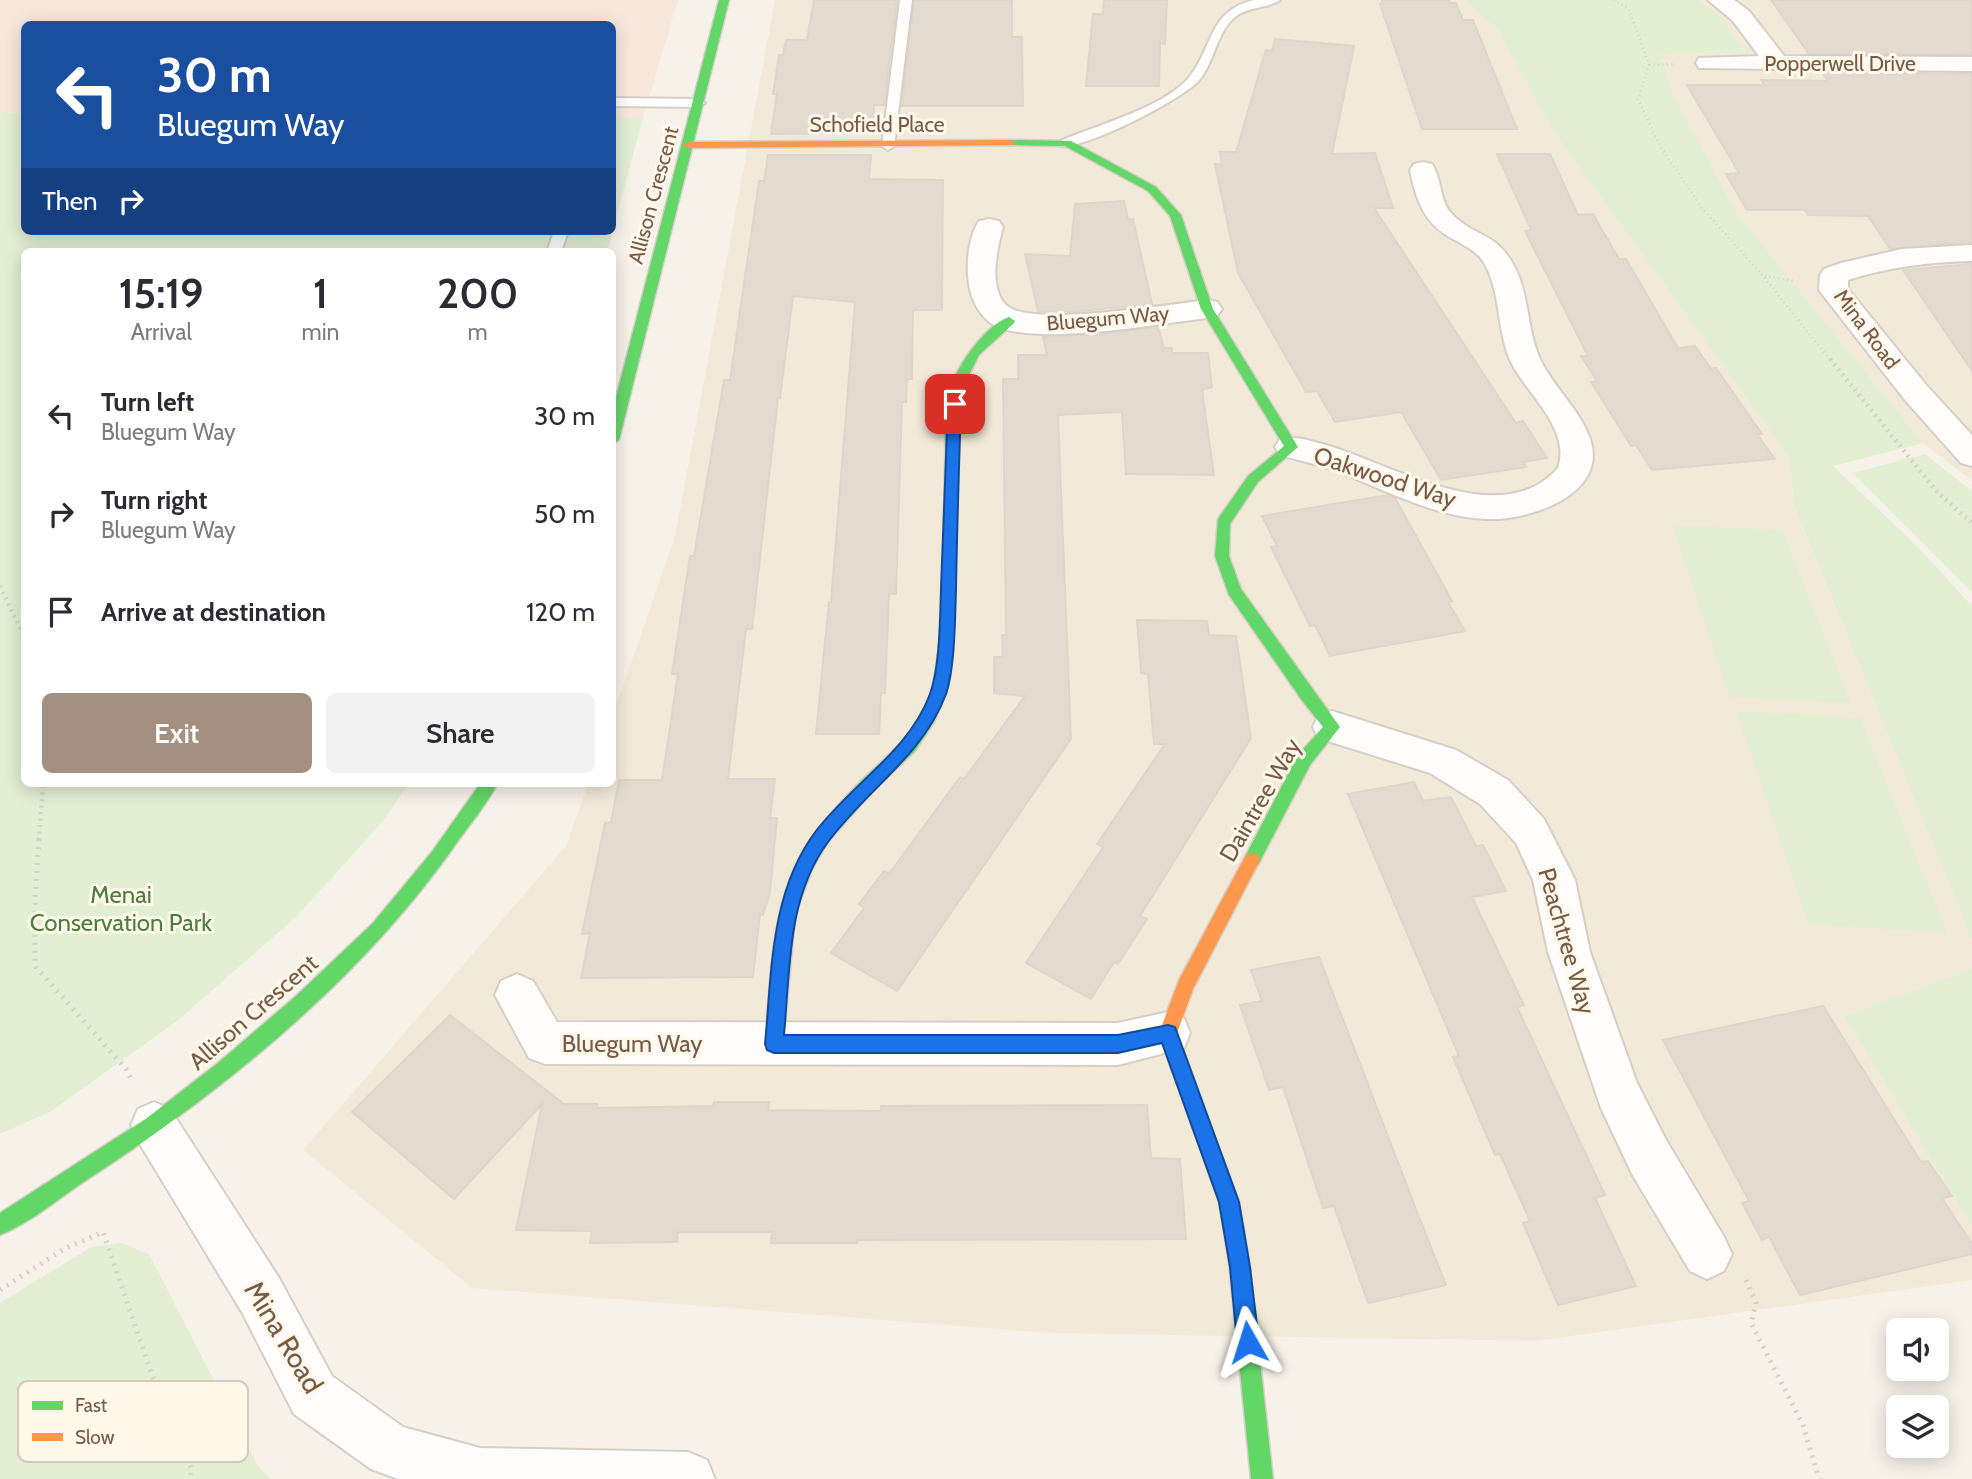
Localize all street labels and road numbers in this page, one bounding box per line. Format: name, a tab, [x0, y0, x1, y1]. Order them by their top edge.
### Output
street label: Popperwell Drive	[1764, 51, 1916, 76]
street label: Schofield Place	[809, 112, 945, 137]
street label: Allison Crescent	[623, 124, 683, 266]
street label: Mina Road	[1829, 284, 1905, 374]
street label: Bluegum Way	[1046, 300, 1171, 336]
street label: Oakwood Way	[1310, 440, 1460, 514]
street label: Daintree Way	[1213, 733, 1307, 867]
street label: Peachtree Way	[1532, 864, 1602, 1018]
street label: Allison Crescent	[183, 948, 323, 1076]
street label: Bluegum Way	[562, 1029, 702, 1058]
street label: Mina Road	[237, 1275, 331, 1399]

